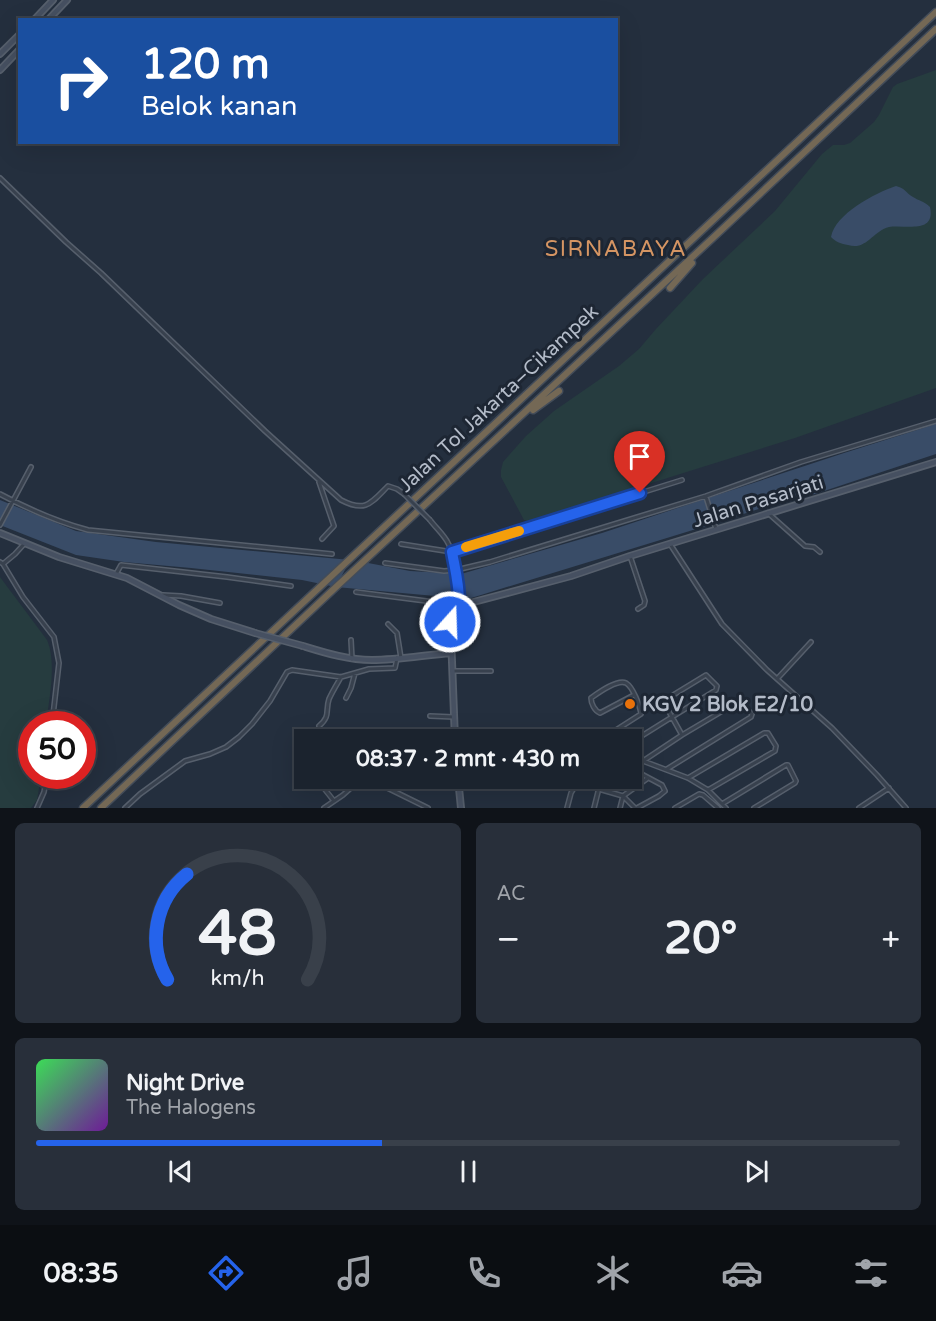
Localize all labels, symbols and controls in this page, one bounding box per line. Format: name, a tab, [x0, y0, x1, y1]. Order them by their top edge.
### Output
text: 120 m	[141, 39, 270, 90]
icon: right	[42, 42, 120, 120]
text: Belok kanan	[141, 90, 297, 123]
district label: SIRNABAYA	[545, 236, 687, 262]
street label: Jalan Tol Jakarta–Cikampek	[394, 300, 604, 498]
pin	[614, 431, 665, 493]
icon: arrive	[623, 440, 656, 473]
street label: Jalan Pasarjati	[690, 471, 827, 533]
position arrow	[418, 590, 482, 654]
place label: KGV 2 Blok E2/10	[642, 693, 813, 717]
marker: KGV 2 Blok E2/10	[623, 697, 637, 711]
speed limit sign: 50	[18, 711, 96, 789]
text: 08:37 · 2 mnt · 430 m	[356, 746, 580, 772]
text: AC	[497, 882, 525, 906]
text: 48	[199, 897, 277, 972]
text: 20°	[664, 912, 737, 966]
text: −	[497, 920, 520, 959]
text: +	[881, 920, 900, 959]
text: km/h	[211, 965, 265, 991]
text: Night Drive	[126, 1070, 244, 1096]
text: The Halogens	[126, 1096, 256, 1120]
icon: previous	[164, 1155, 197, 1188]
icon: pause	[452, 1155, 485, 1188]
icon: next	[740, 1155, 773, 1188]
icon: directions	[205, 1252, 247, 1294]
icon: music	[334, 1252, 376, 1294]
icon: phone	[463, 1252, 505, 1294]
icon: climate	[592, 1252, 634, 1294]
icon: car	[721, 1252, 763, 1294]
icon: filters	[850, 1252, 892, 1294]
text: 08:35	[44, 1257, 118, 1290]

